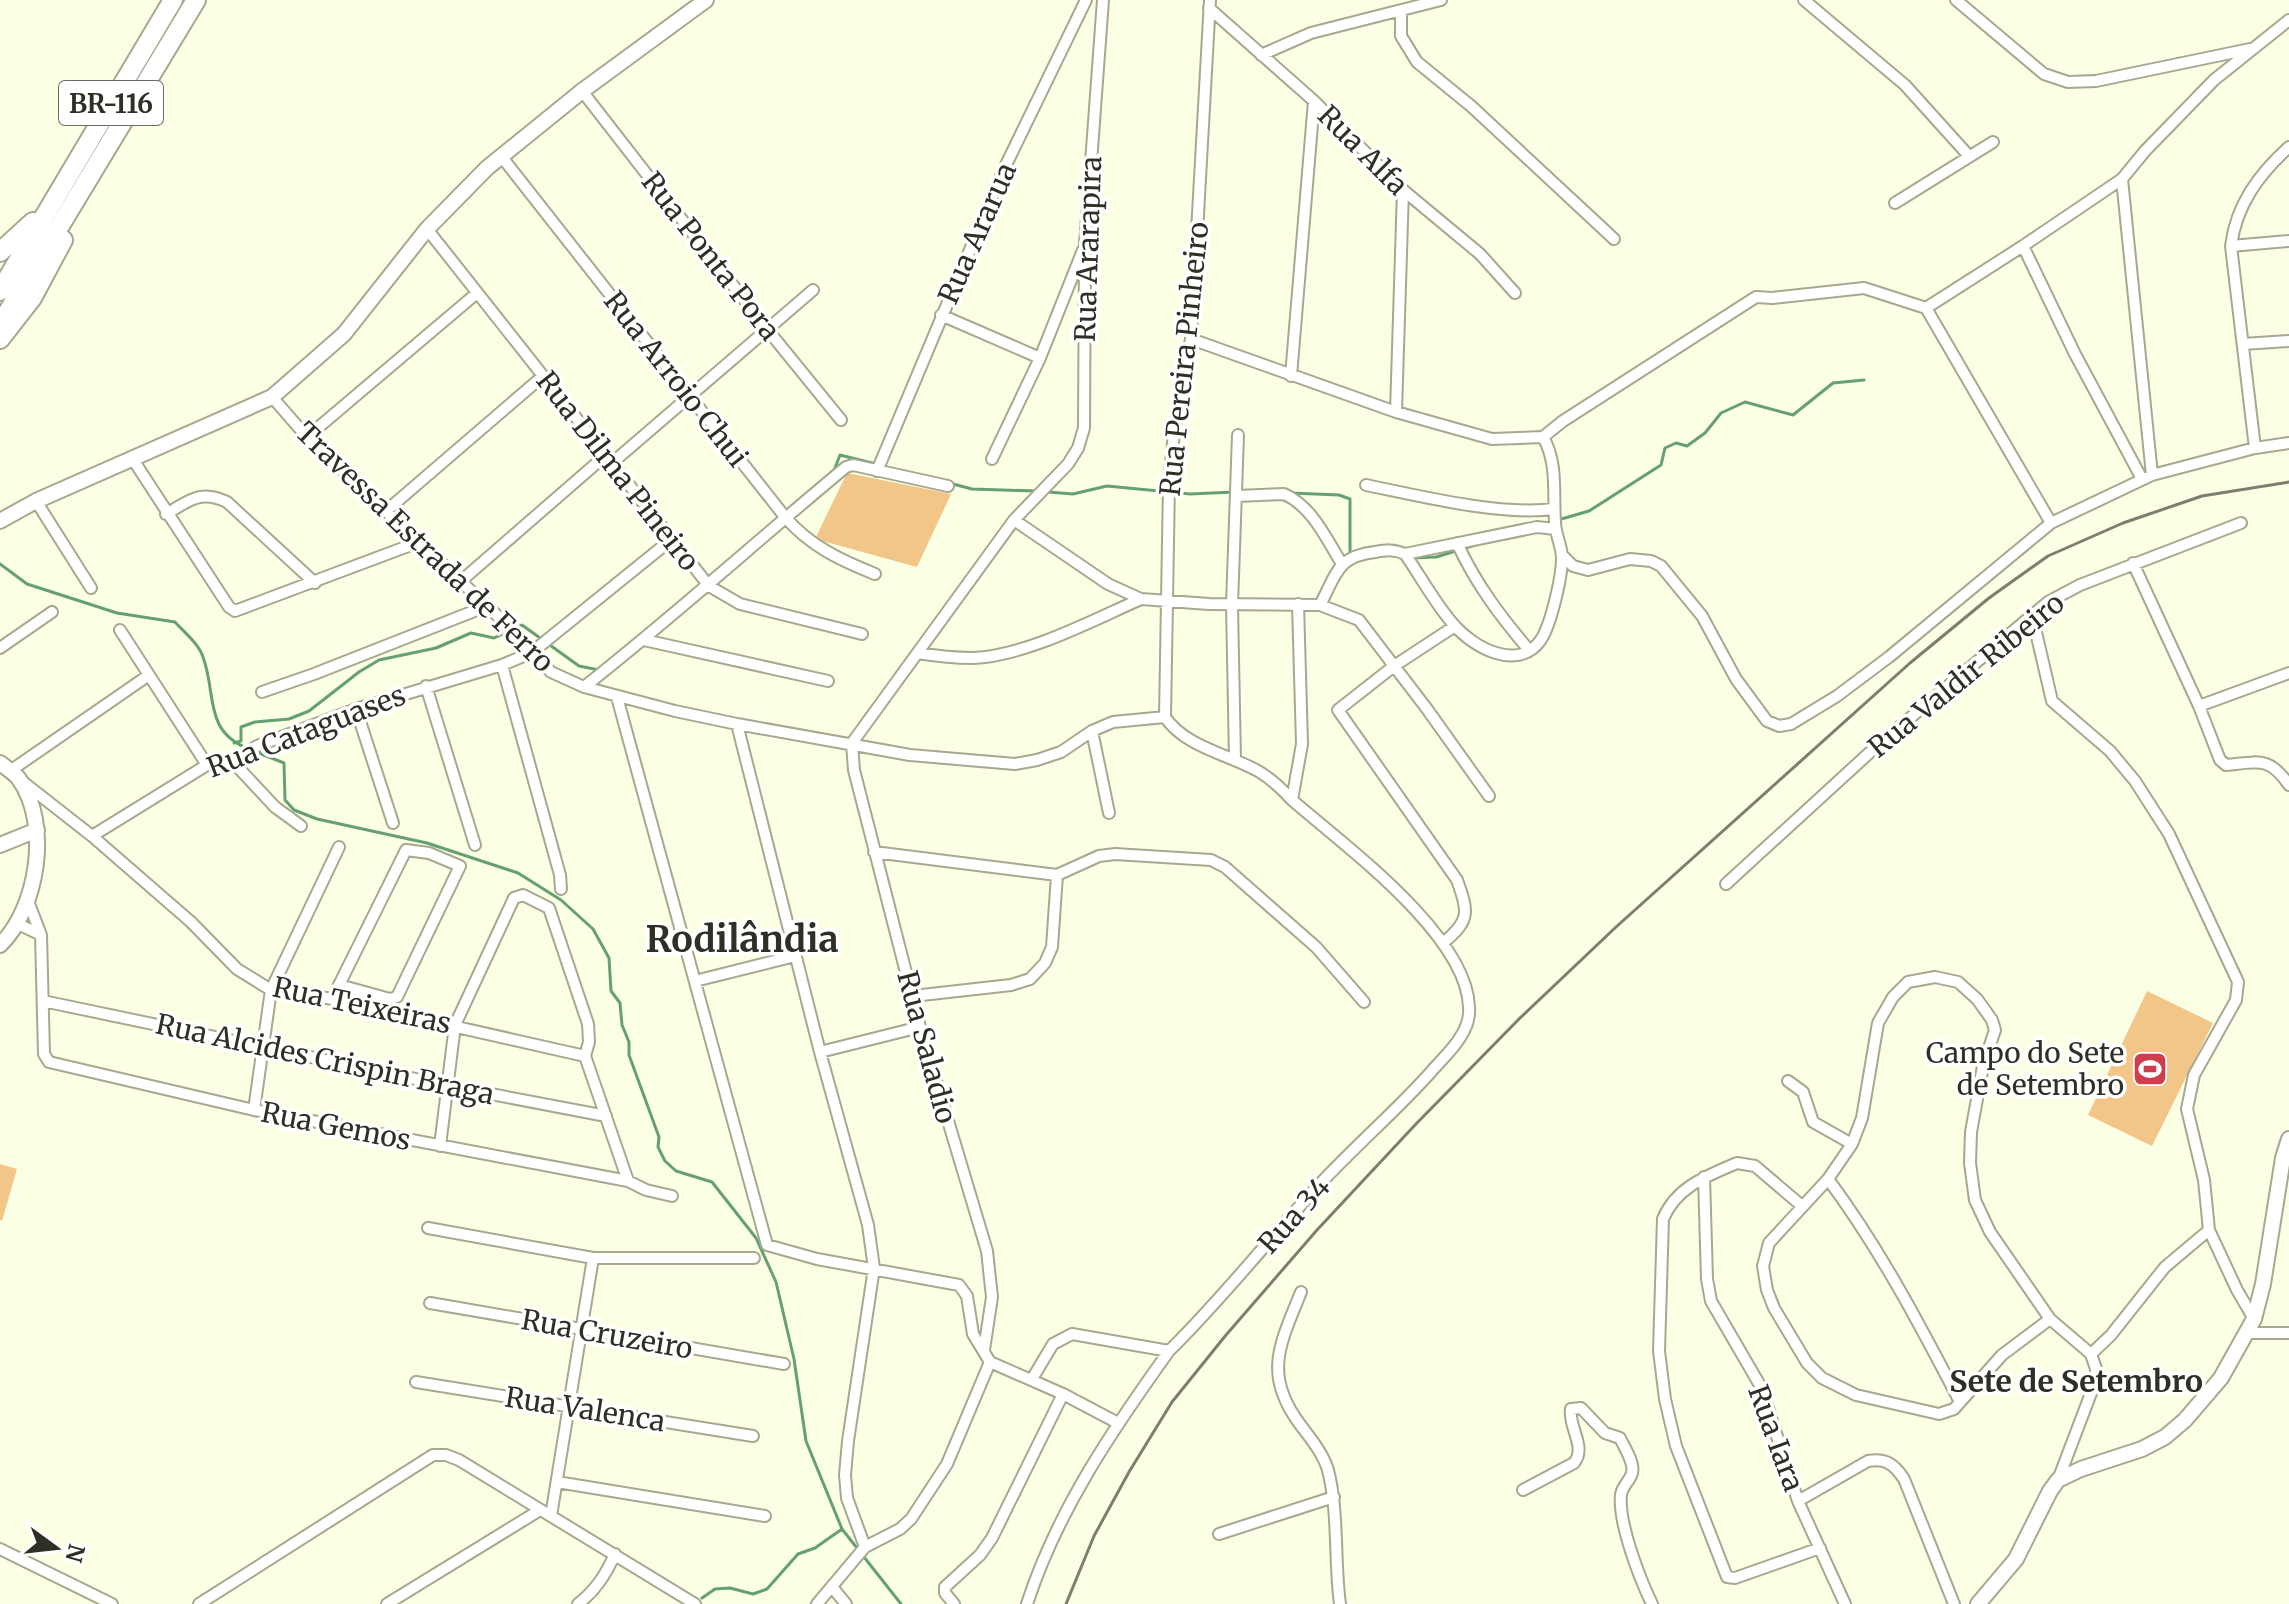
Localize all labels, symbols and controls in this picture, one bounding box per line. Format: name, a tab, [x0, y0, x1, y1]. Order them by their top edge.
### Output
road number: BR-116	[59, 81, 163, 125]
street label: Rua Alfa	[1310, 97, 1416, 203]
street label: Rua Ararapira	[1067, 155, 1109, 343]
street label: Rua Ararua	[930, 157, 1024, 309]
street label: Rua Ponta Pora	[634, 165, 788, 347]
street label: Rua Pereira Pinheiro	[1152, 220, 1216, 498]
street label: Rua Arroio Chui	[596, 284, 756, 474]
street label: Rua Dilma Pineiro	[529, 364, 707, 578]
street label: Travessa Estrada de Ferro	[288, 414, 562, 680]
street label: Rua Valdir Ribeiro	[1861, 585, 2071, 765]
street label: Rua Cataguases	[202, 677, 410, 785]
district label: Rodilândia	[645, 917, 839, 962]
street label: Rua Saladio	[889, 967, 965, 1127]
street label: Rua Teixeiras	[269, 969, 455, 1041]
street label: Rua Alcides Crispin Braga	[153, 1006, 497, 1112]
place label: Campo do Sete de Setembro	[1926, 1035, 2124, 1103]
sports icon: Campo do Sete de Setembro	[2131, 1050, 2169, 1088]
street label: Rua Gemos	[258, 1094, 414, 1158]
street label: Rua 34	[1250, 1169, 1338, 1261]
street label: Rua Cruzeiro	[519, 1301, 695, 1367]
district label: Sete de Setembro	[1949, 1362, 2203, 1400]
street label: Rua Valenca	[502, 1379, 668, 1439]
street label: Rua Iara	[1740, 1380, 1812, 1496]
north arrow	[16, 1508, 96, 1588]
text: N	[59, 1541, 91, 1566]

